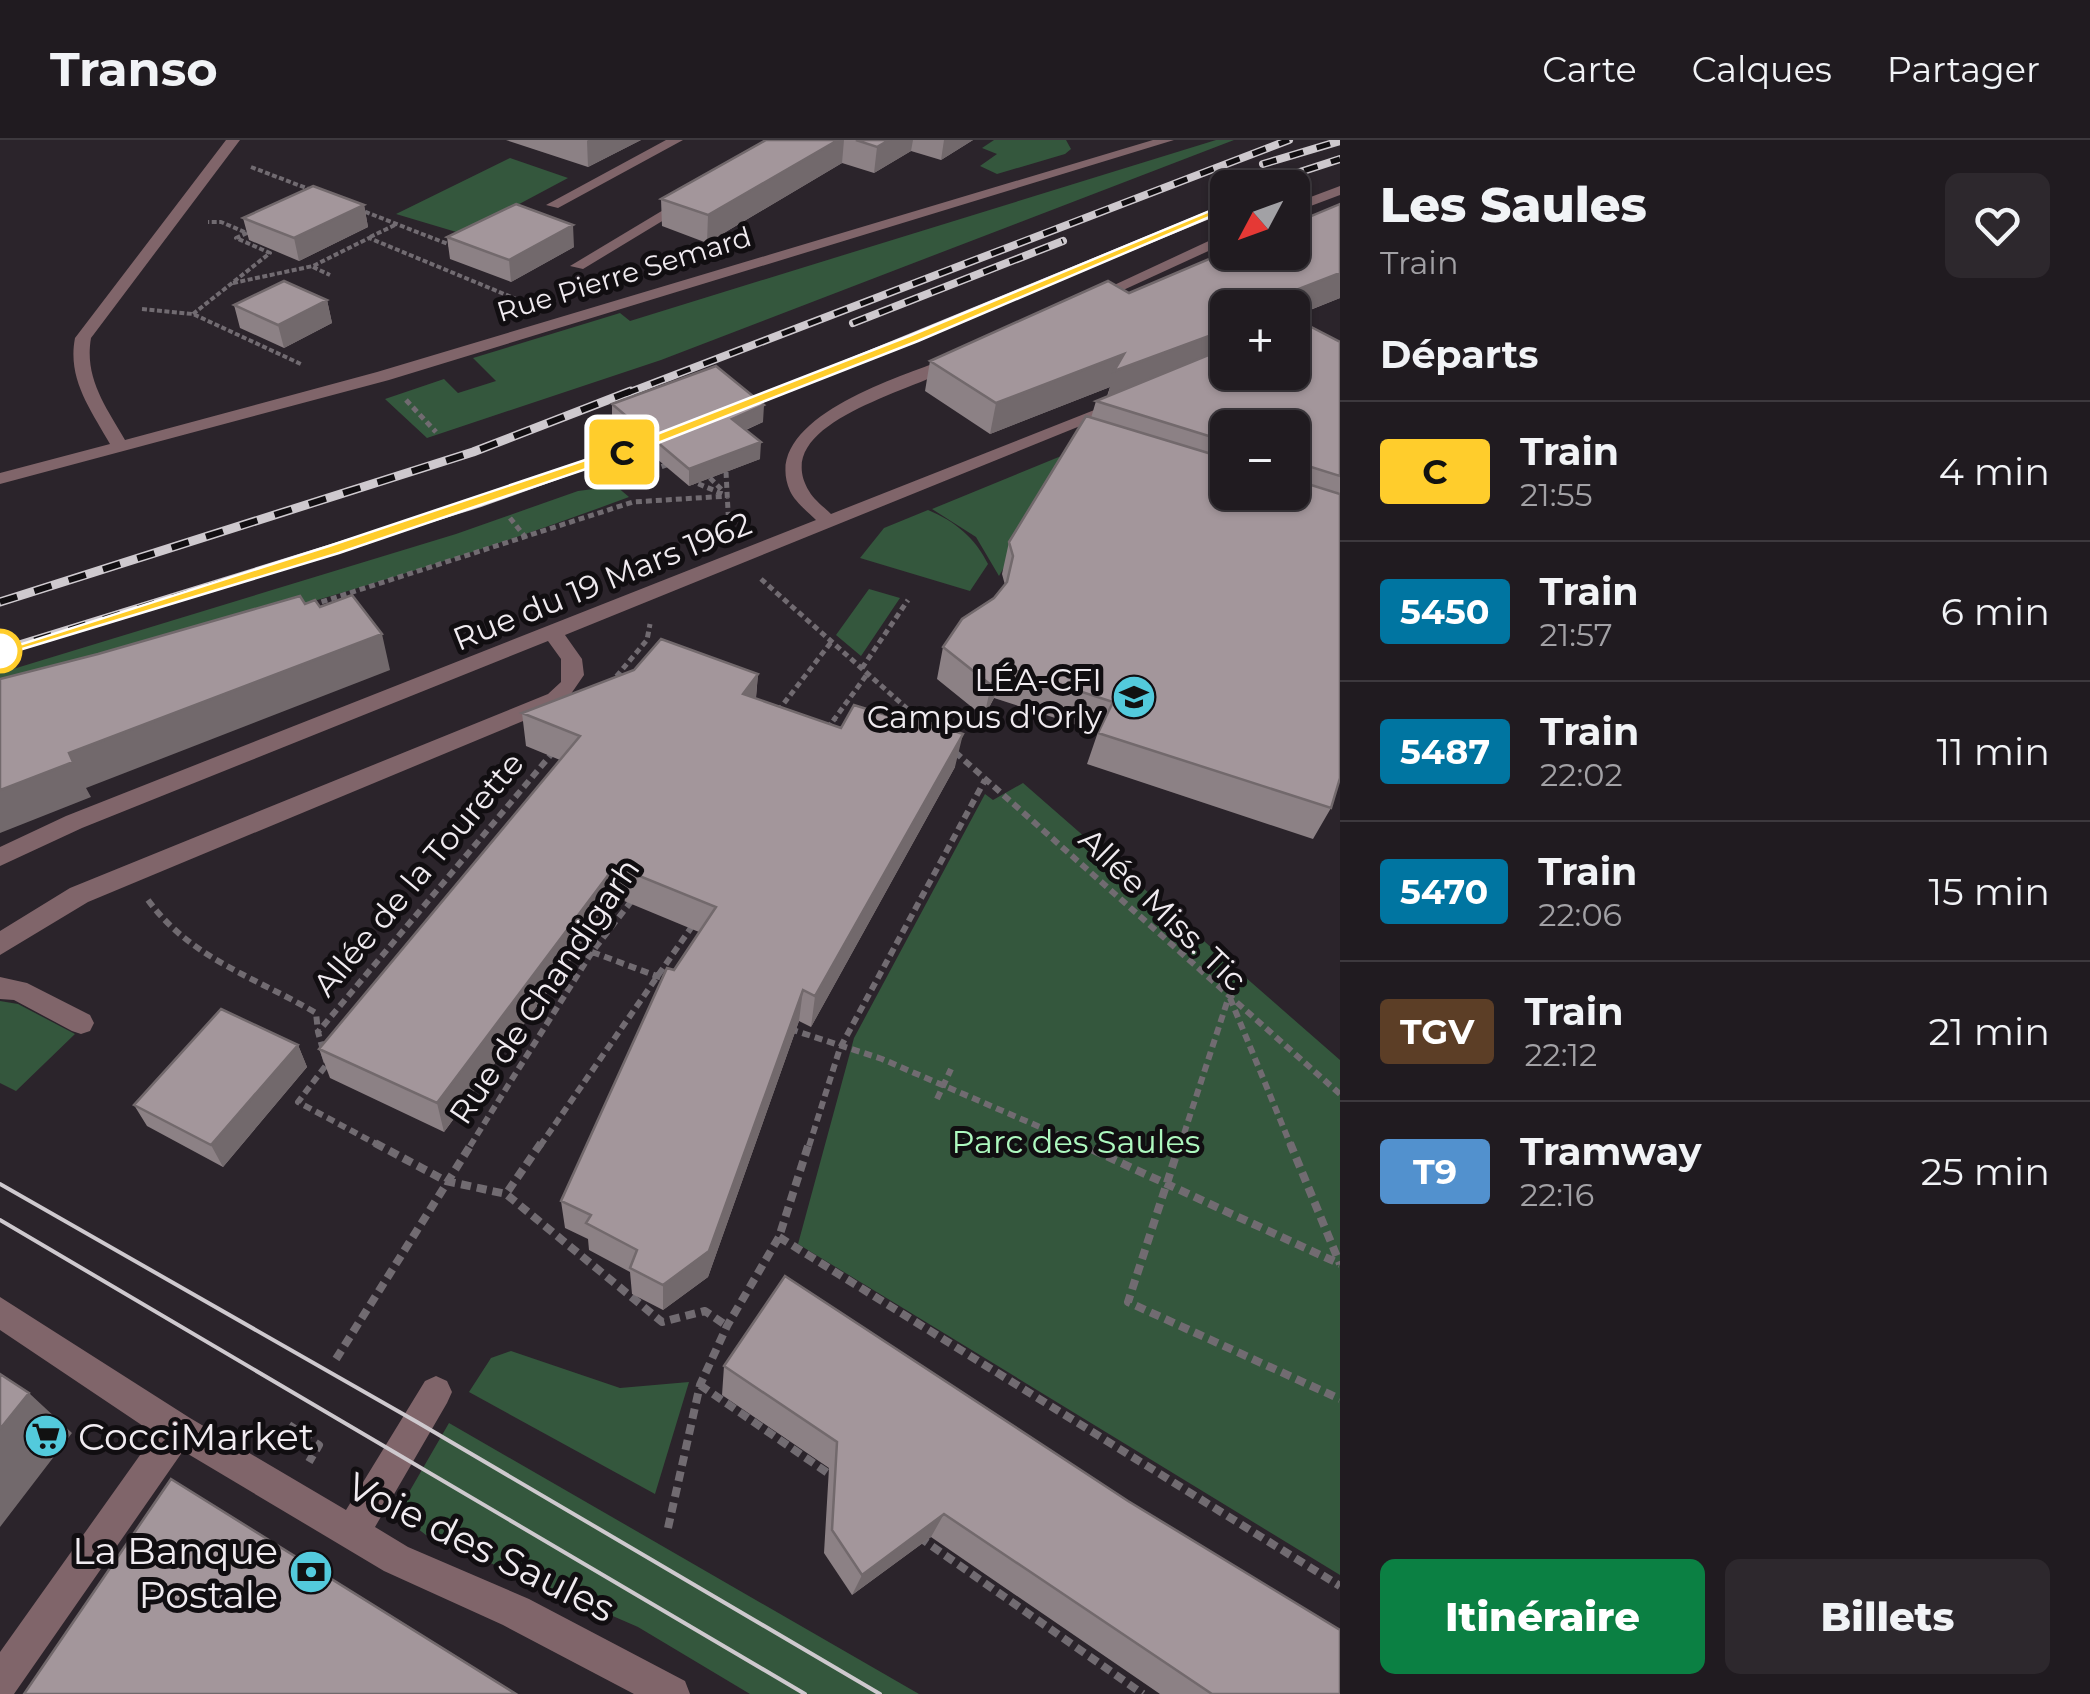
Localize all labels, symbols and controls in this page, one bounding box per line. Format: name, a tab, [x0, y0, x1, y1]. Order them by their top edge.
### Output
text: Transo	[50, 40, 218, 98]
text: Carte	[1542, 48, 1637, 91]
text: Calques	[1692, 48, 1832, 91]
text: Partager	[1887, 48, 2040, 91]
north arrow	[1210, 170, 1310, 270]
map controls	[1210, 170, 1310, 510]
button: heart	[1945, 173, 2050, 278]
text: Les Saules	[1380, 176, 1647, 234]
street label: Rue Pierre Semard	[493, 219, 755, 329]
text: Train	[1380, 243, 1459, 282]
button: +	[1210, 290, 1310, 390]
text: Départs	[1380, 331, 1538, 378]
button: −	[1210, 410, 1310, 510]
line badge: C	[590, 420, 654, 484]
text: Train	[1520, 428, 1619, 475]
text: C	[609, 431, 635, 474]
text: 4 min	[1939, 448, 2050, 495]
text: C	[1422, 450, 1448, 493]
text: 21:55	[1520, 475, 1593, 514]
street label: Rue du 19 Mars 1962	[447, 503, 757, 659]
text: Train	[1540, 568, 1639, 615]
text: 6 min	[1941, 588, 2050, 635]
text: 5450	[1400, 590, 1490, 633]
text: 21:57	[1540, 615, 1613, 654]
unlabelled marker	[0, 630, 21, 672]
place label: LÉA-CFI Campus d'Orly	[867, 660, 1103, 736]
school or university icon: LÉA-CFI Campus d'Orly	[1111, 674, 1157, 720]
text: Train	[1540, 708, 1639, 755]
text: 11 min	[1936, 728, 2050, 775]
text: 5487	[1400, 730, 1490, 773]
street label: Allée de la Tourette	[304, 744, 532, 1004]
text: 22:02	[1540, 755, 1623, 794]
street label: Allée Miss. Tic	[1071, 819, 1255, 999]
text: Train	[1538, 848, 1637, 895]
street label: Rue de Chandigarh	[441, 851, 647, 1131]
text: 15 min	[1929, 868, 2050, 915]
text: 5470	[1400, 870, 1488, 913]
text: 22:06	[1538, 895, 1622, 934]
text: Train	[1524, 988, 1623, 1035]
text: 21 min	[1929, 1008, 2050, 1055]
text: TGV	[1400, 1010, 1474, 1053]
text: 22:12	[1524, 1035, 1597, 1074]
park label: Parc des Saules	[952, 1122, 1200, 1161]
text: Tramway	[1520, 1128, 1701, 1175]
text: 25 min	[1921, 1148, 2050, 1195]
text: T9	[1413, 1150, 1457, 1193]
text: 22:16	[1520, 1175, 1594, 1214]
supermarket icon: CocciMarket	[23, 1413, 69, 1459]
place label: CocciMarket	[78, 1413, 314, 1460]
street label: Voie des Saules	[340, 1462, 622, 1632]
place label: La Banque Postale	[72, 1527, 278, 1618]
bank icon: La Banque Postale	[288, 1549, 334, 1595]
button: Itinéraire	[1380, 1559, 1705, 1674]
button: Billets	[1725, 1559, 2050, 1674]

